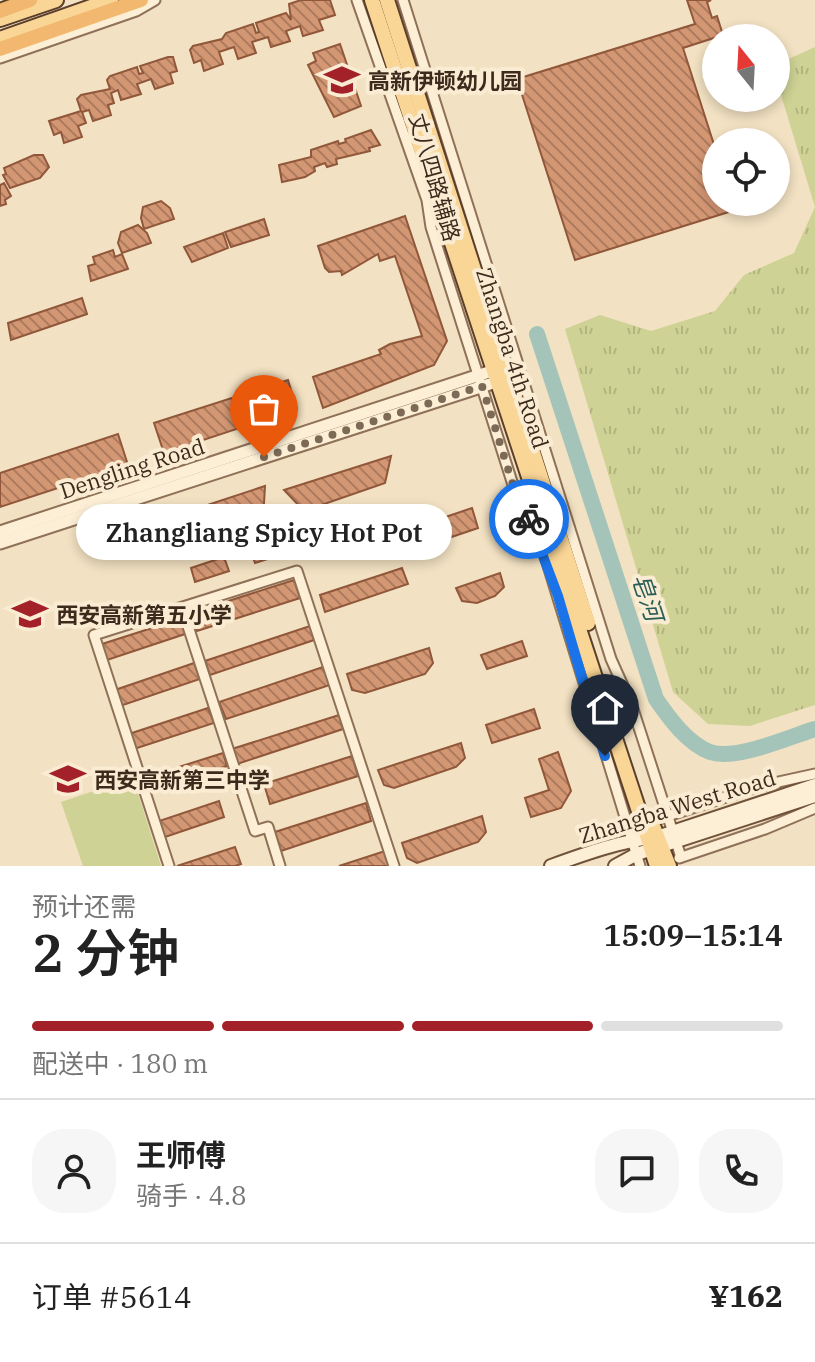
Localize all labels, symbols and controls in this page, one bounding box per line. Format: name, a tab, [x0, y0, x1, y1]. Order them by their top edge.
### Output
north arrow	[702, 24, 790, 112]
map controls	[702, 24, 790, 216]
school or university icon: 高新伊顿幼儿园	[323, 61, 361, 99]
place label: 高新伊顿幼儿园	[368, 66, 522, 95]
street label: 丈八四路辅路	[403, 110, 467, 244]
button: locate	[702, 128, 790, 216]
street label: Zhangba 4th Road	[470, 264, 556, 452]
pin	[230, 375, 298, 457]
icon: bag	[242, 387, 286, 431]
street label: Dengling Road	[56, 431, 208, 505]
courier	[489, 479, 569, 559]
icon: bike	[507, 497, 551, 541]
callout: Zhangliang Spicy Hot Pot	[76, 505, 452, 561]
text: Zhangliang Spicy Hot Pot	[106, 515, 422, 549]
water label: 皂河	[625, 569, 672, 629]
school or university icon: 西安高新第五小学	[11, 595, 49, 633]
place label: 西安高新第五小学	[56, 600, 232, 629]
pin	[571, 674, 639, 756]
icon: home	[583, 686, 627, 730]
school or university icon: 西安高新第三中学	[49, 760, 87, 798]
street label: Zhangba West Road	[575, 762, 779, 850]
place label: 西安高新第三中学	[94, 765, 270, 794]
text: 预计还需	[32, 889, 136, 923]
text: 15:09–15:14	[603, 915, 783, 954]
text: 2 分钟	[32, 919, 179, 986]
text: 配送中 · 180 m	[32, 1046, 208, 1080]
button: person	[32, 1129, 116, 1213]
button: chat	[595, 1129, 679, 1213]
button: phone	[699, 1129, 783, 1213]
text: 王师傅	[136, 1135, 226, 1174]
text: 骑手 · 4.8	[136, 1178, 247, 1212]
text: ¥162	[709, 1276, 783, 1315]
text: 订单 #5614	[32, 1277, 192, 1316]

